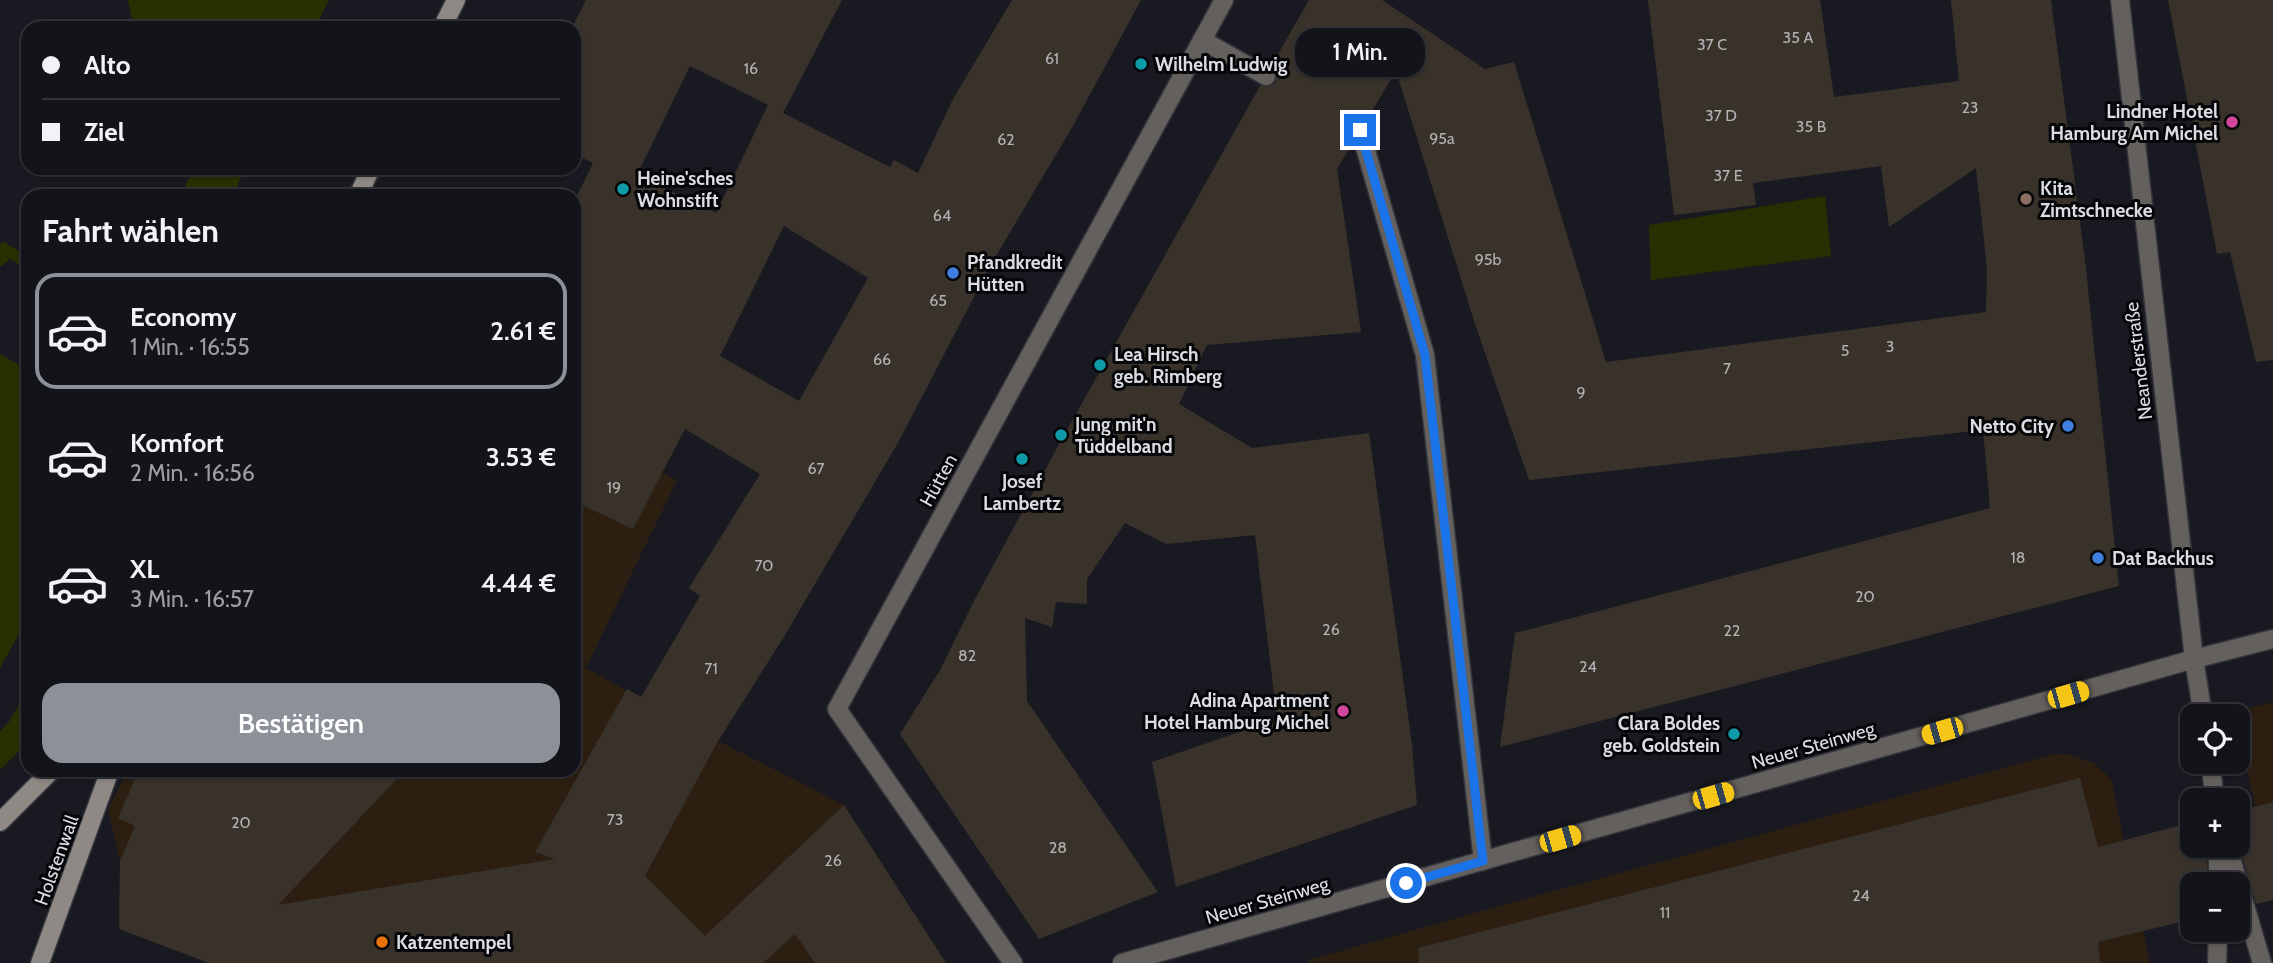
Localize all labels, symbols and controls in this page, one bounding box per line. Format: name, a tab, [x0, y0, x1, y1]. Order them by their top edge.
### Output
house number: 35 A	[1783, 28, 1814, 47]
callout: 1 Min.	[1295, 29, 1425, 78]
house number: 37 C	[1697, 35, 1727, 54]
text: 1 Min.	[1332, 38, 1388, 66]
text: Alto	[84, 49, 131, 81]
house number: 61	[1045, 49, 1059, 68]
place label: Wilhelm Ludwig	[1155, 53, 1288, 76]
marker: Wilhelm Ludwig	[1133, 56, 1149, 72]
house number: 16	[744, 59, 758, 78]
house number: 23	[1961, 98, 1979, 117]
place label: Lindner Hotel Hamburg Am Michel	[2050, 100, 2218, 145]
house number: 37 D	[1705, 106, 1737, 125]
route end	[1344, 114, 1376, 146]
marker: Lindner Hotel Hamburg Am Michel	[2224, 114, 2240, 130]
text: Ziel	[84, 116, 125, 148]
house number: 35 B	[1796, 117, 1827, 136]
house number: 95a	[1429, 129, 1455, 148]
house number: 62	[997, 130, 1015, 149]
house number: 37 E	[1713, 166, 1743, 185]
place label: Heine'sches Wohnstift	[637, 167, 733, 212]
place label: Kita Zimtschnecke	[2040, 177, 2153, 222]
marker: Heine'sches Wohnstift	[615, 181, 631, 197]
marker: Kita Zimtschnecke	[2018, 191, 2034, 207]
house number: 64	[933, 206, 951, 225]
text: Fahrt wählen	[42, 211, 219, 250]
house number: 95b	[1475, 250, 1501, 269]
place label: Pfandkredit Hütten	[967, 251, 1063, 296]
marker: Pfandkredit Hütten	[945, 265, 961, 281]
house number: 65	[929, 291, 947, 310]
icon: car	[46, 300, 109, 363]
street label: Neanderstraße	[2120, 300, 2157, 421]
text: Economy	[130, 301, 236, 333]
text: 2.61 €	[490, 315, 556, 347]
text: 1 Min. · 16:55	[130, 333, 250, 361]
house number: 3	[1886, 337, 1894, 356]
house number: 5	[1841, 341, 1849, 360]
place label: Lea Hirsch geb. Rimberg	[1114, 343, 1222, 388]
house number: 66	[873, 350, 891, 369]
marker: Lea Hirsch geb. Rimberg	[1092, 357, 1108, 373]
house number: 7	[1723, 359, 1731, 378]
house number: 9	[1576, 383, 1586, 402]
place label: Jung mit'n Tüddelband	[1074, 413, 1173, 458]
place label: Netto City	[1970, 415, 2055, 438]
marker: Netto City	[2060, 418, 2076, 434]
icon: car	[46, 426, 109, 489]
text: Komfort	[130, 427, 224, 459]
marker: Jung mit'n Tüddelband	[1053, 427, 1069, 443]
text: 3.53 €	[486, 441, 556, 473]
street label: Hütten	[915, 450, 962, 510]
marker: Josef Lambertz	[1014, 451, 1030, 467]
text: 2 Min. · 16:56	[130, 459, 255, 487]
house number: 67	[807, 459, 825, 478]
place label: Josef Lambertz	[983, 470, 1061, 515]
house number: 19	[607, 478, 621, 497]
place label: Dat Backhus	[2112, 547, 2214, 570]
house number: 18	[2011, 548, 2025, 567]
marker: Dat Backhus	[2090, 550, 2106, 566]
icon: car	[46, 552, 109, 615]
text: XL	[130, 553, 159, 585]
house number: 70	[754, 556, 774, 575]
text: 4.44 €	[481, 567, 556, 599]
text: 3 Min. · 16:57	[130, 585, 254, 613]
house number: 20	[1855, 587, 1875, 606]
house number: 26	[1322, 620, 1340, 639]
house number: 22	[1724, 621, 1740, 640]
house number: 82	[958, 646, 976, 665]
house number: 24	[1579, 657, 1597, 676]
house number: 71	[704, 659, 718, 678]
car	[2045, 679, 2092, 711]
button: Bestätigen	[42, 683, 560, 763]
place label: Adina Apartment Hotel Hamburg Michel	[1144, 689, 1329, 734]
marker: Adina Apartment Hotel Hamburg Michel	[1335, 703, 1351, 719]
map controls	[2180, 704, 2250, 942]
button: locate	[2180, 704, 2250, 774]
place label: Clara Boldes geb. Goldstein	[1603, 712, 1720, 757]
car	[1919, 715, 1966, 747]
street label: Neuer Steinweg	[1749, 717, 1878, 774]
marker: Clara Boldes geb. Goldstein	[1726, 726, 1742, 742]
car	[1690, 780, 1737, 812]
button: +	[2180, 788, 2250, 858]
house number: 73	[607, 810, 623, 829]
street label: Holstenwall	[30, 811, 84, 908]
house number: 20	[231, 813, 251, 832]
car	[1537, 823, 1584, 855]
house number: 28	[1049, 838, 1067, 857]
house number: 26	[824, 851, 842, 870]
route start	[1390, 867, 1422, 899]
street label: Neuer Steinweg	[1203, 872, 1332, 929]
button: −	[2180, 872, 2250, 942]
house number: 24	[1852, 886, 1870, 905]
house number: 11	[1660, 903, 1670, 922]
place label: Katzentempel	[396, 931, 511, 954]
marker: Katzentempel	[374, 934, 390, 950]

